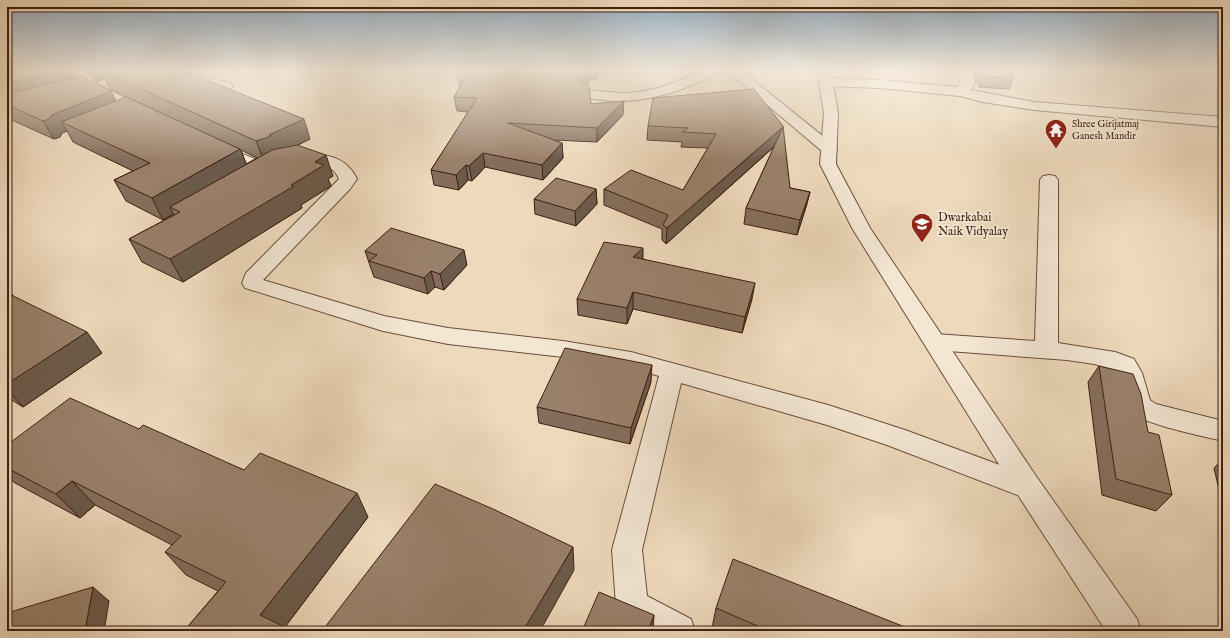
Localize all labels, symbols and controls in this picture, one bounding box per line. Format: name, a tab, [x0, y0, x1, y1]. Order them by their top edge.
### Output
temple icon: Shree Girijatmaj Ganesh Mandir	[1043, 117, 1069, 150]
place label: Shree Girijatmaj Ganesh Mandir	[1072, 118, 1139, 143]
place label: Dwarkabai Naik Vidyalay	[938, 210, 1008, 239]
school or university icon: Dwarkabai Naik Vidyalay	[909, 211, 935, 244]

